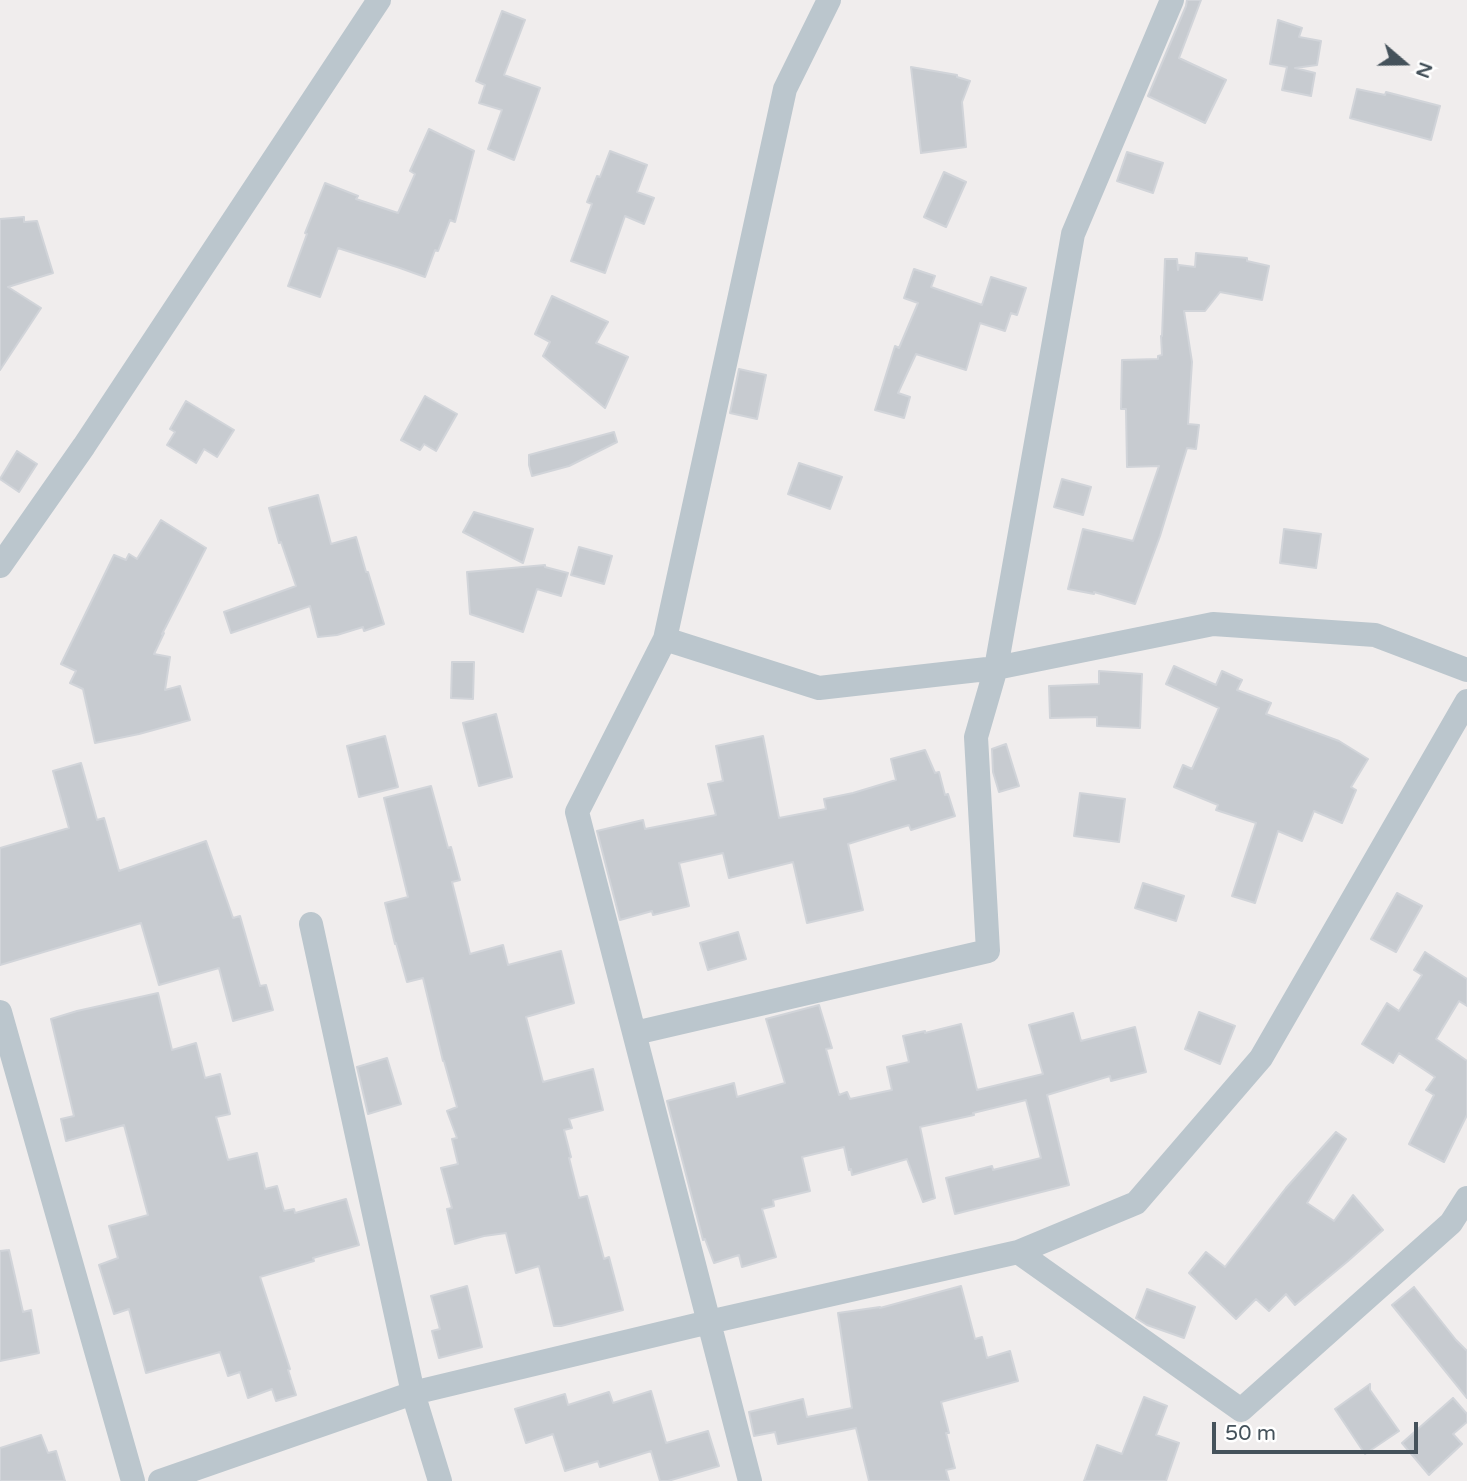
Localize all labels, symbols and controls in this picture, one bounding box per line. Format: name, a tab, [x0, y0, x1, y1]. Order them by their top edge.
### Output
north arrow	[1369, 28, 1439, 98]
text: N	[1411, 59, 1437, 81]
scale bar	[1215, 1408, 1422, 1452]
text: 50 m	[1225, 1421, 1276, 1446]

